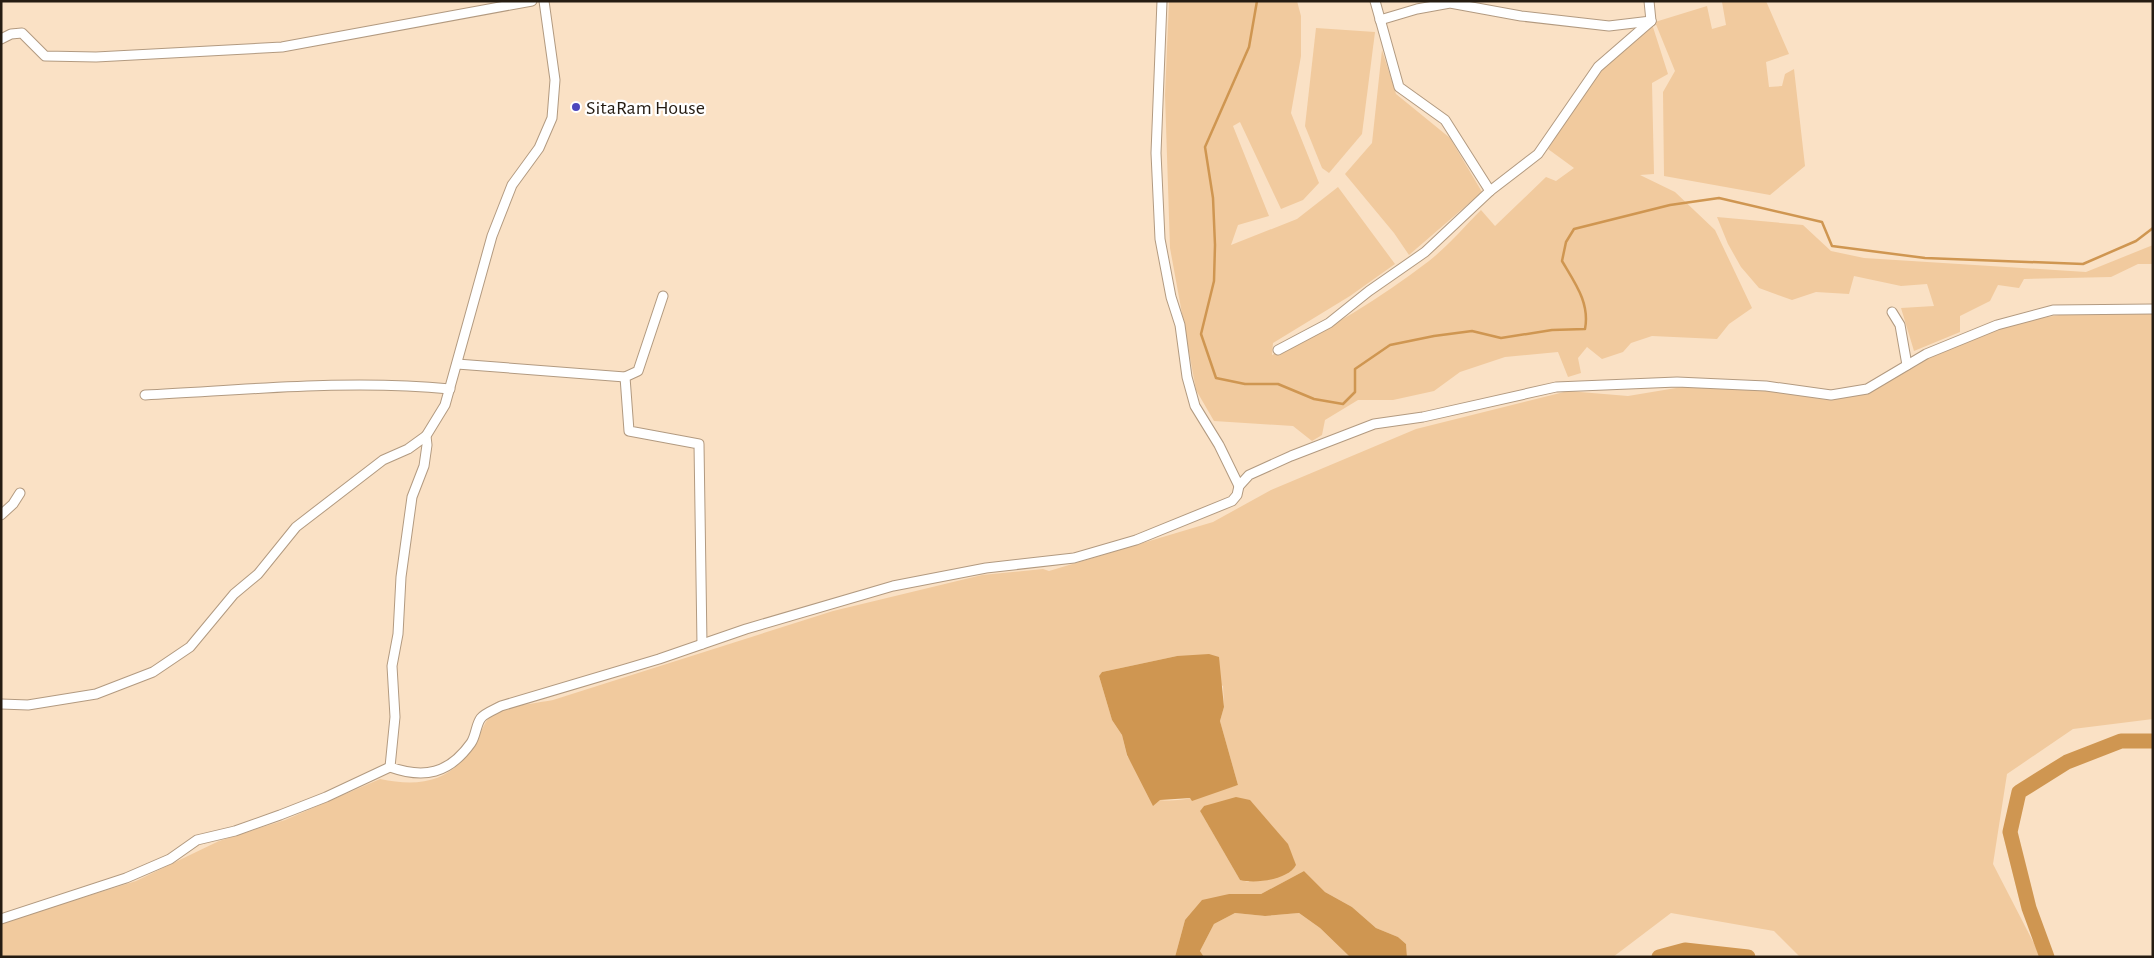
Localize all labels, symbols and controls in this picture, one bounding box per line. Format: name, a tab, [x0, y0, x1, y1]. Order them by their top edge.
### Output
place label: SitaRam House	[586, 98, 705, 118]
marker: SitaRam House	[570, 101, 582, 113]

